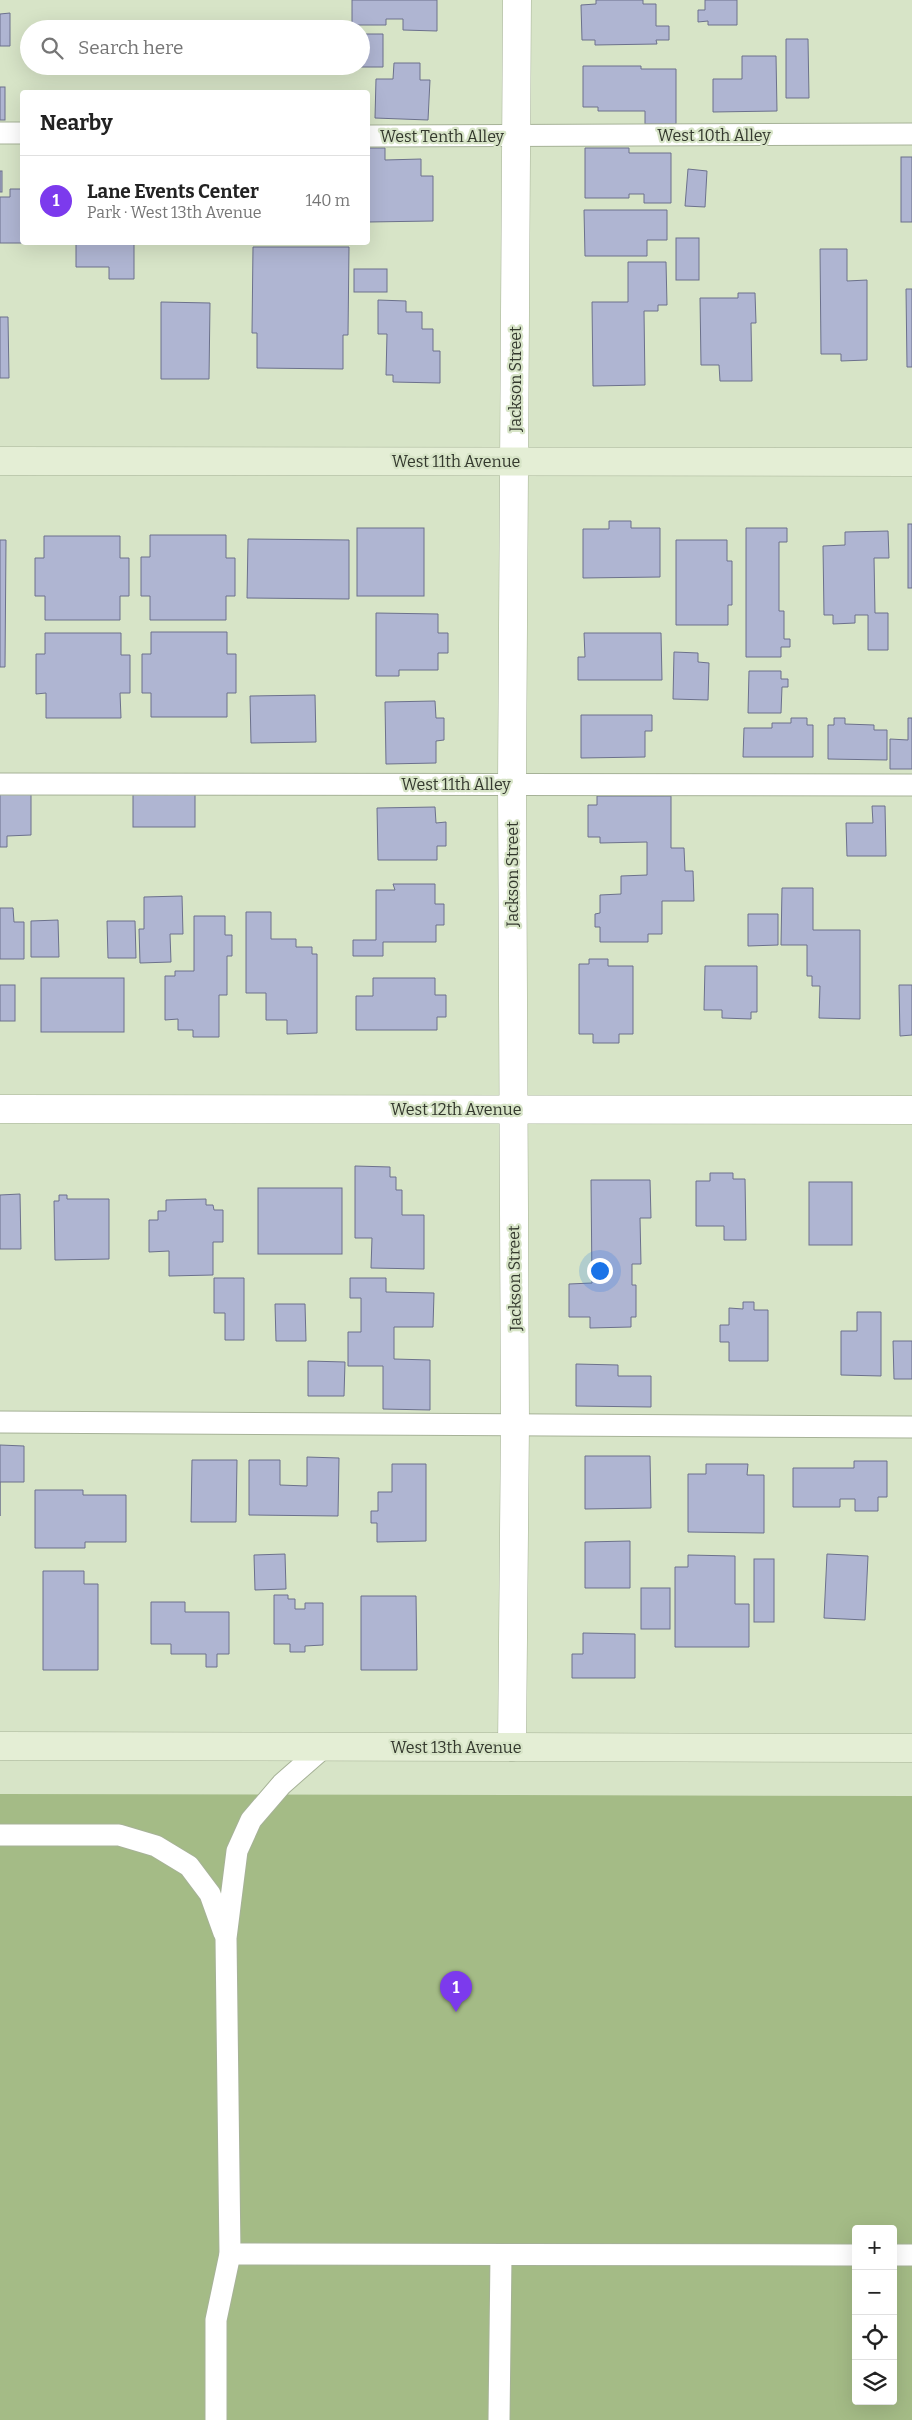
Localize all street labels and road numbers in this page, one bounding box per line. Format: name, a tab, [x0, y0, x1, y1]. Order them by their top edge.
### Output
street label: West 10th Alley	[657, 126, 771, 145]
street label: West Tenth Alley	[380, 127, 505, 146]
street label: Jackson Street	[506, 326, 525, 433]
street label: West 11th Avenue	[392, 452, 520, 471]
street label: West 11th Alley	[401, 775, 511, 794]
street label: Jackson Street	[503, 821, 522, 928]
street label: West 12th Avenue	[391, 1100, 521, 1119]
street label: Jackson Street	[504, 1225, 525, 1332]
street label: West 13th Avenue	[390, 1738, 522, 1757]

